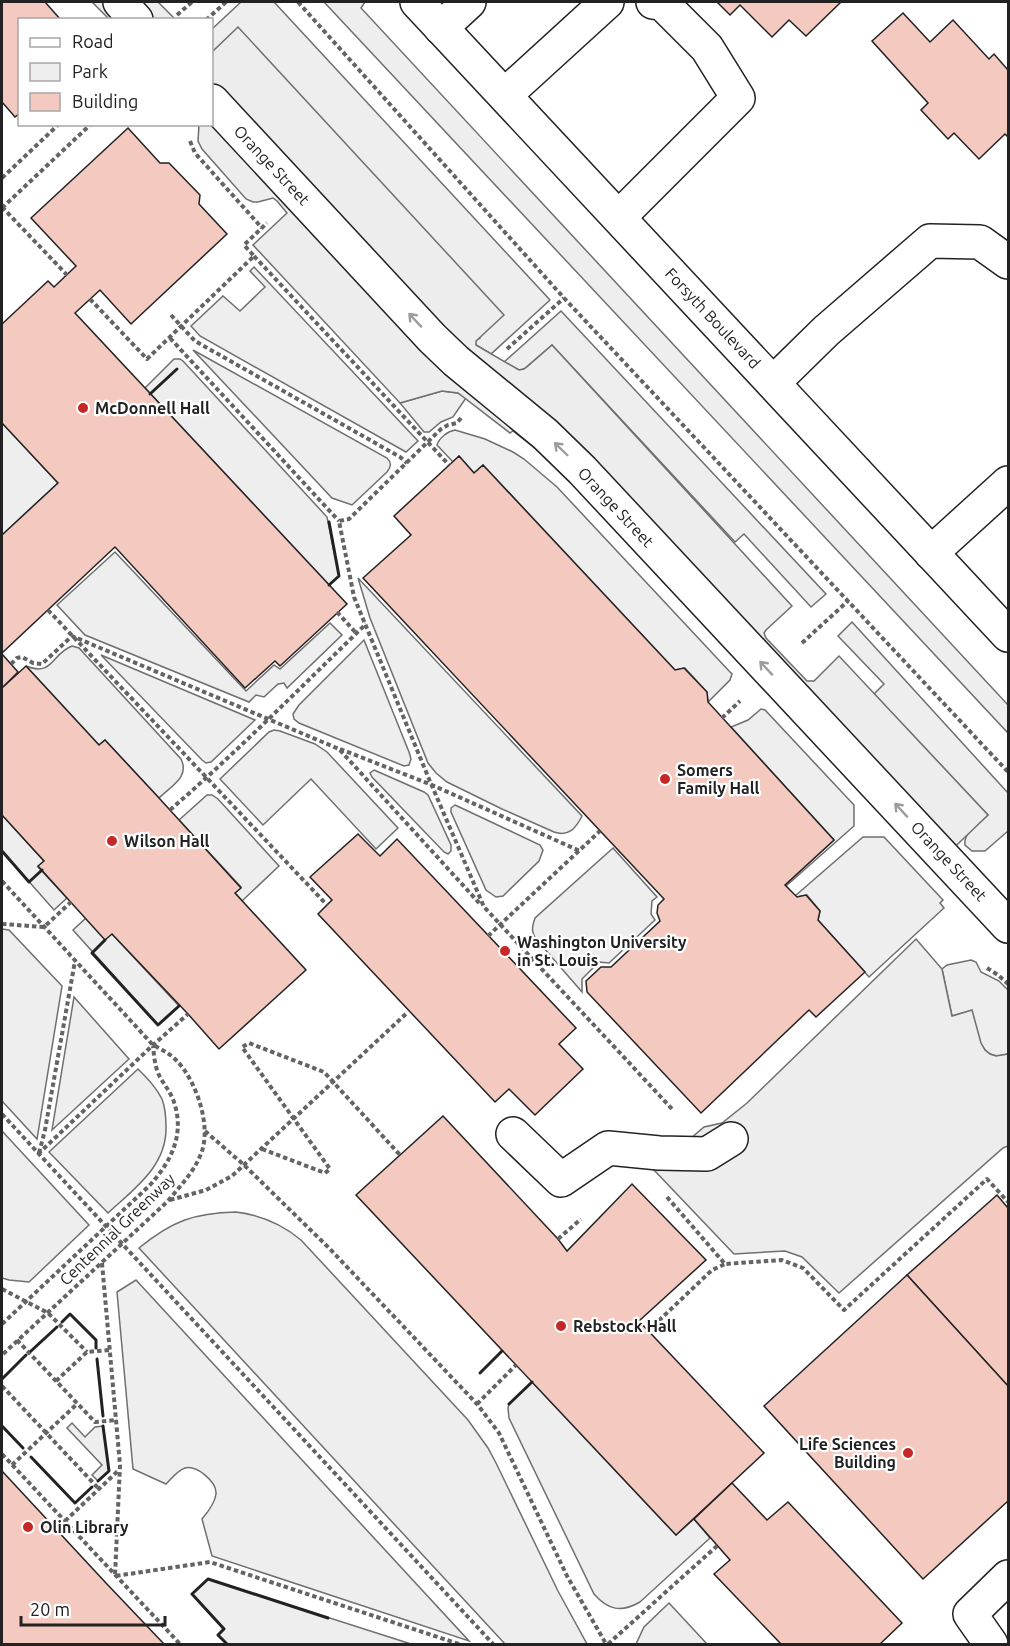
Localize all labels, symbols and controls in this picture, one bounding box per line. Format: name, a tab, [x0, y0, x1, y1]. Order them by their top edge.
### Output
legend	[18, 18, 213, 126]
text: Road	[72, 31, 114, 51]
text: Park	[72, 61, 108, 81]
text: Building	[72, 91, 138, 111]
street label: Orange Street	[231, 121, 314, 209]
street label: Forsyth Boulevard	[662, 264, 764, 372]
one-way arrow	[408, 313, 422, 328]
place label: McDonnell Hall	[95, 399, 210, 417]
marker: McDonnell Hall	[76, 401, 90, 415]
one-way arrow	[554, 442, 569, 457]
street label: Orange Street	[575, 463, 658, 551]
one-way arrow	[760, 661, 774, 676]
place label: Somers Family Hall	[677, 761, 760, 797]
marker: Somers Family Hall	[658, 772, 672, 786]
one-way arrow	[894, 802, 908, 817]
street label: Orange Street	[908, 817, 991, 905]
place label: Wilson Hall	[124, 832, 209, 850]
marker: Wilson Hall	[105, 834, 119, 848]
place label: Washington University in St. Louis	[517, 933, 687, 969]
marker: Washington University in St. Louis	[498, 944, 512, 958]
street label: Centennial Greenway	[56, 1169, 178, 1289]
place label: Rebstock Hall	[573, 1317, 677, 1335]
marker: Rebstock Hall	[554, 1319, 568, 1333]
place label: Life Sciences Building	[799, 1435, 896, 1471]
marker: Life Sciences Building	[901, 1446, 915, 1460]
place label: Olin Library	[40, 1518, 129, 1536]
marker: Olin Library	[21, 1520, 35, 1534]
scale bar	[21, 1589, 165, 1627]
text: 20 m	[30, 1599, 70, 1619]

